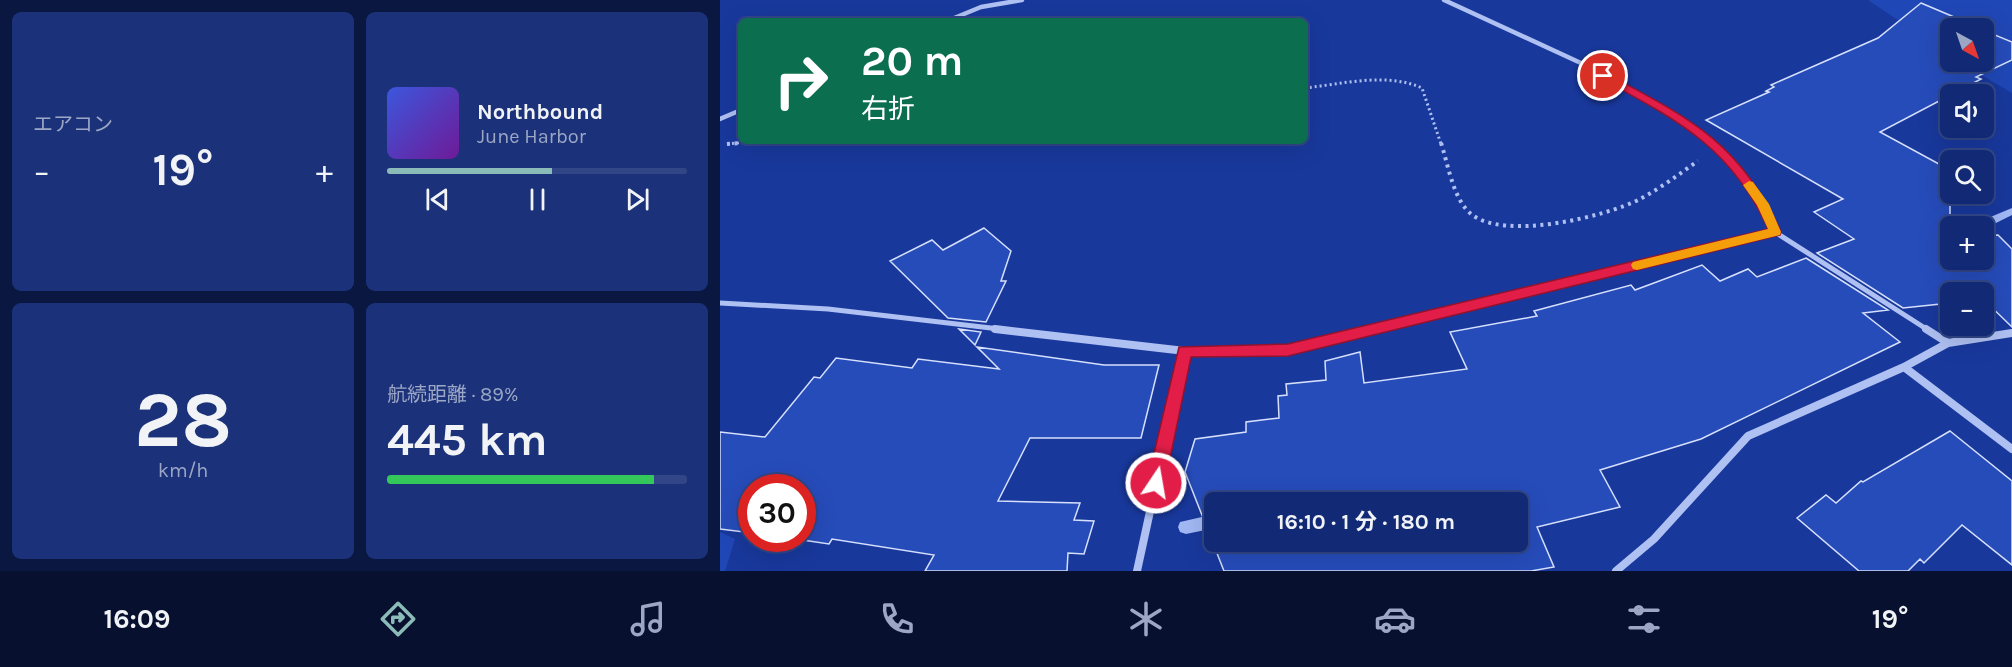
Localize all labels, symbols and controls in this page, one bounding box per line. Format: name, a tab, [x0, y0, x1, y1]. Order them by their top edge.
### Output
north arrow	[1940, 18, 1994, 72]
map controls	[1940, 18, 1994, 336]
text: 20 m	[861, 36, 963, 86]
icon: right	[762, 42, 840, 120]
pin	[1577, 50, 1628, 101]
icon: arrive	[1586, 59, 1619, 92]
button: sound	[1940, 84, 1994, 138]
text: 右折	[861, 93, 915, 125]
text: Northbound	[477, 99, 603, 125]
text: エアコン	[33, 113, 113, 136]
text: June Harbor	[477, 125, 586, 148]
text: 19°	[153, 144, 213, 196]
button: search	[1940, 150, 1994, 204]
text: −	[33, 152, 50, 190]
text: +	[316, 152, 333, 190]
icon: previous	[421, 183, 454, 216]
icon: pause	[521, 183, 554, 216]
icon: next	[621, 183, 654, 216]
button: +	[1940, 216, 1994, 270]
button: −	[1940, 282, 1994, 336]
text: 28	[134, 374, 232, 466]
text: 航続距離 · 89%	[387, 383, 518, 406]
text: 445 km	[387, 414, 547, 466]
position arrow	[1124, 451, 1188, 515]
text: km/h	[158, 459, 208, 482]
speed limit sign: 30	[738, 474, 816, 552]
text: 16:10 · 1 分 · 180 m	[1277, 509, 1455, 535]
icon: directions	[377, 598, 419, 640]
icon: music	[627, 598, 669, 640]
icon: phone	[876, 598, 918, 640]
icon: climate	[1125, 598, 1167, 640]
icon: car	[1374, 598, 1416, 640]
icon: filters	[1623, 598, 1665, 640]
text: 16:09	[104, 603, 170, 635]
text: 19°	[1872, 603, 1908, 635]

